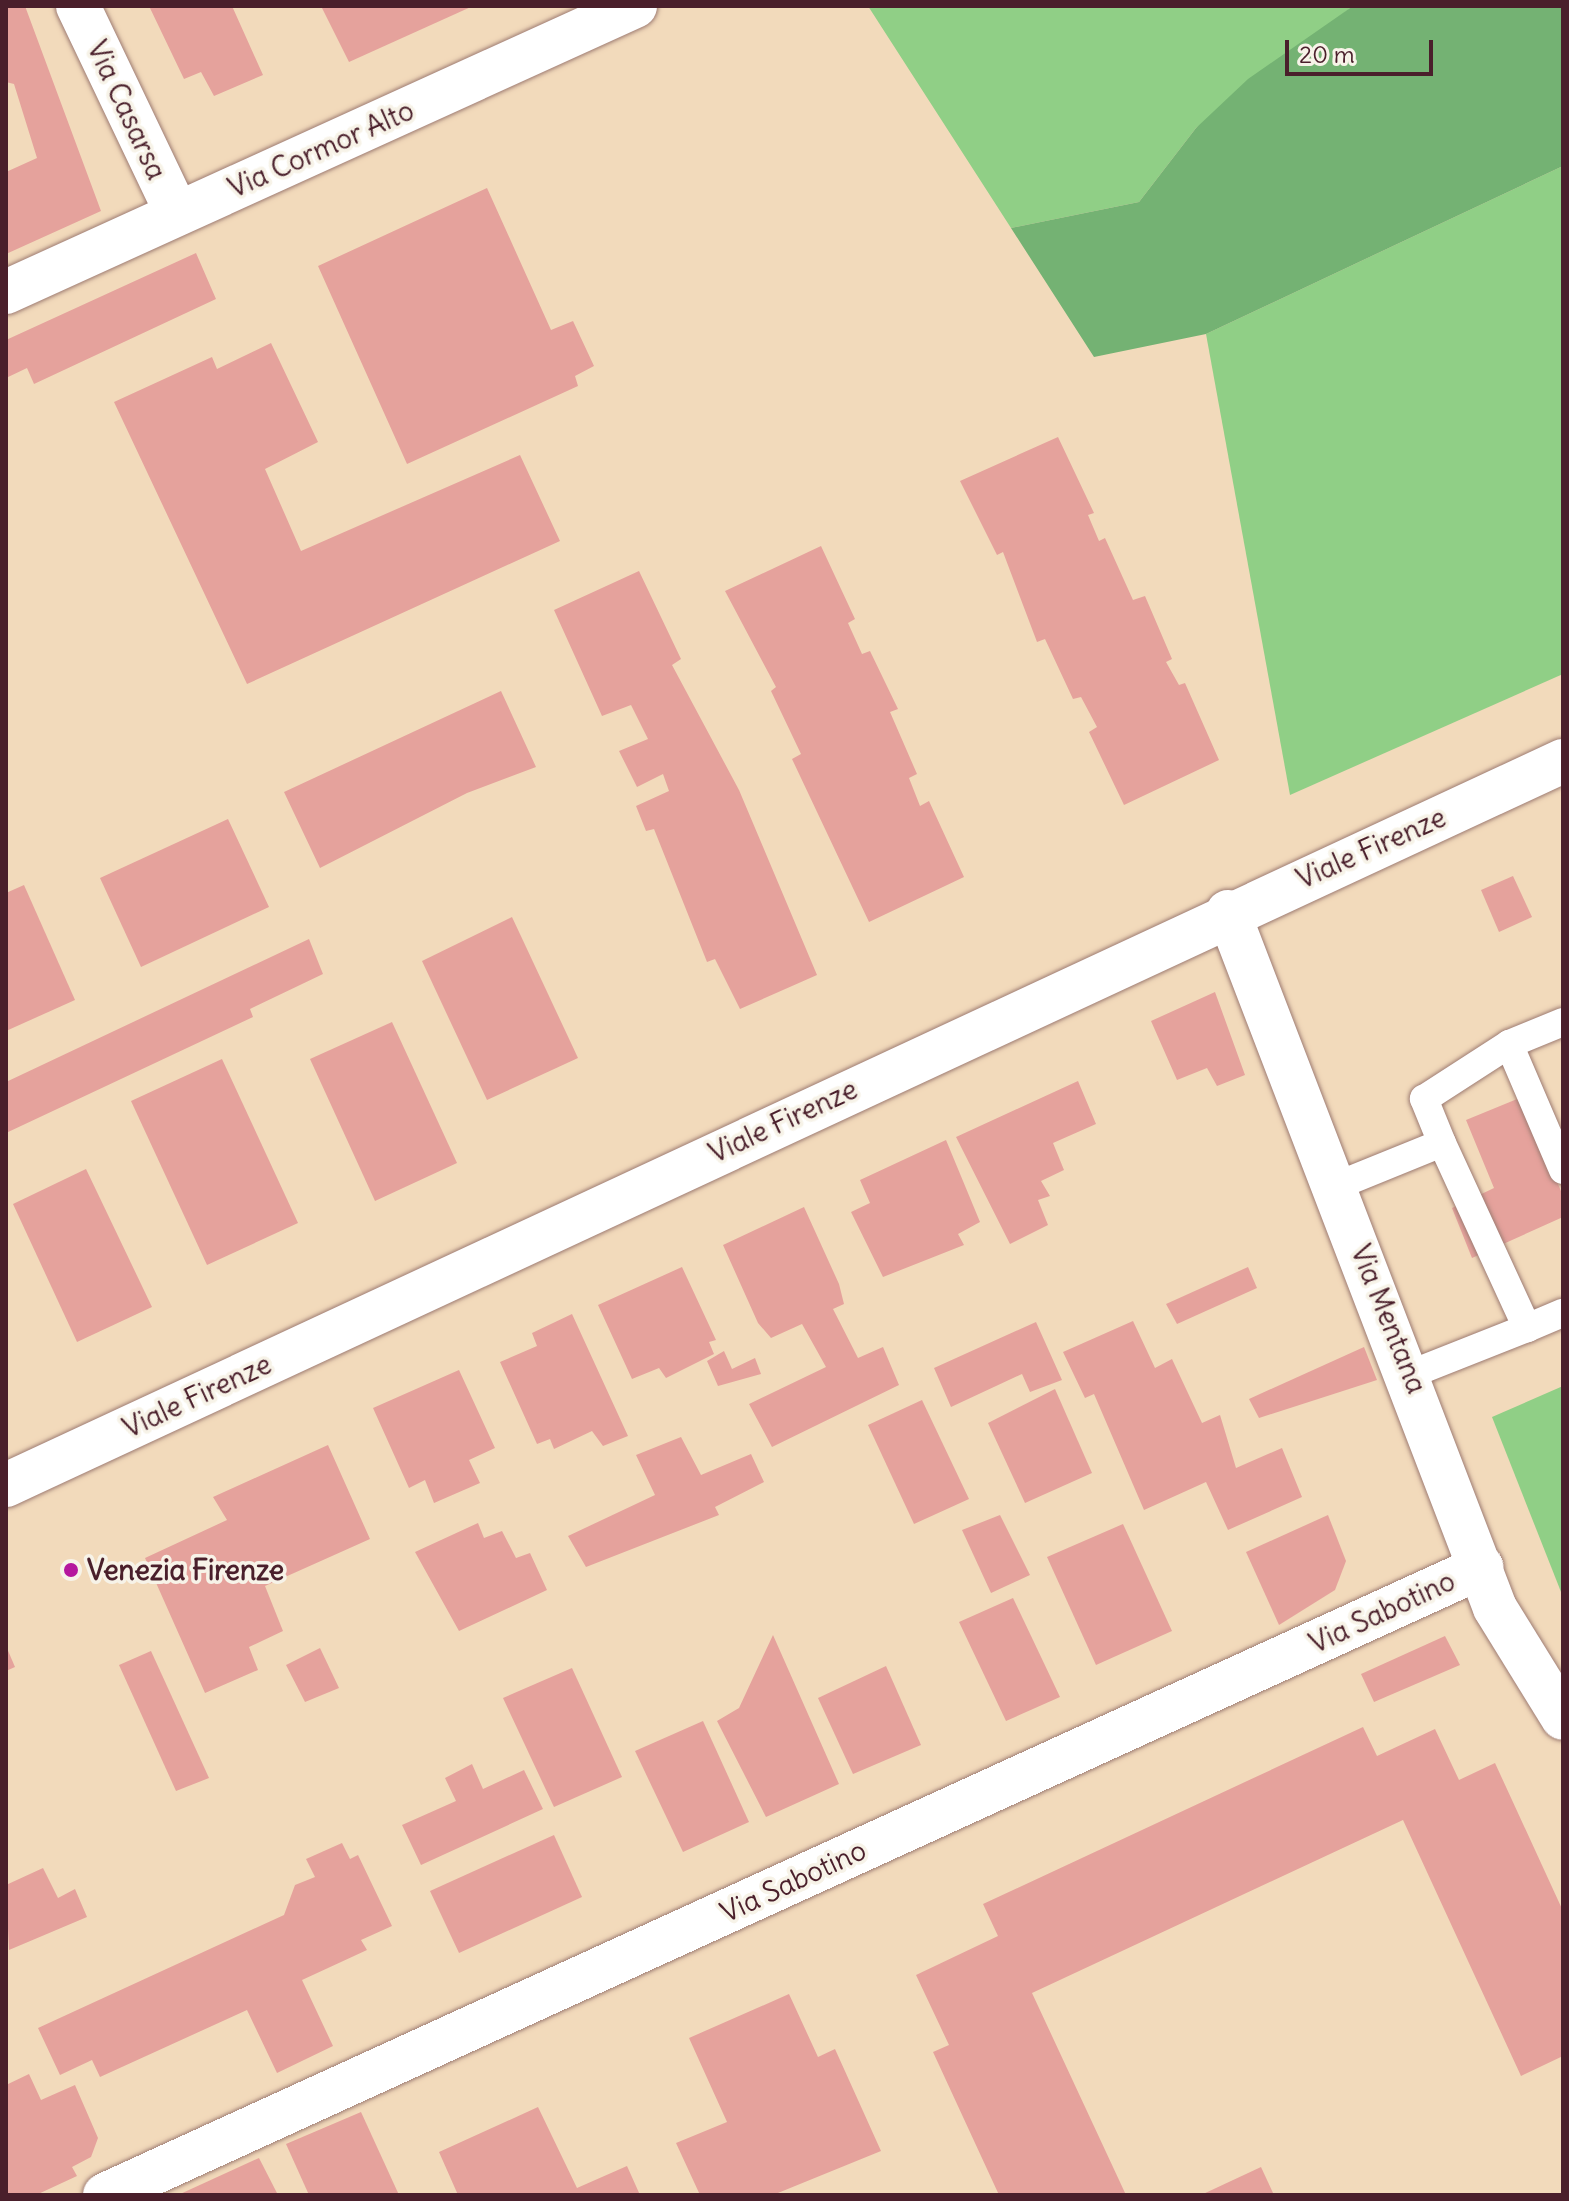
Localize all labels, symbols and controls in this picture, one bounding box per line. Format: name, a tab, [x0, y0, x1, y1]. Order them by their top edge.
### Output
scale bar	[1289, 24, 1437, 74]
street label: Via Casarsa	[80, 35, 174, 185]
text: 20 m	[1299, 39, 1355, 69]
street label: Via Cormor Alto	[223, 93, 419, 205]
street label: Viale Firenze	[1291, 800, 1451, 896]
street label: Viale Firenze	[704, 1072, 862, 1170]
street label: Via Mentana	[1344, 1240, 1434, 1398]
street label: Viale Firenze	[118, 1347, 276, 1445]
place label: Venezia Firenze	[87, 1553, 284, 1587]
marker: Venezia Firenze	[62, 1561, 80, 1579]
street label: Via Sabotino	[1304, 1564, 1460, 1660]
street label: Via Sabotino	[715, 1833, 871, 1929]

